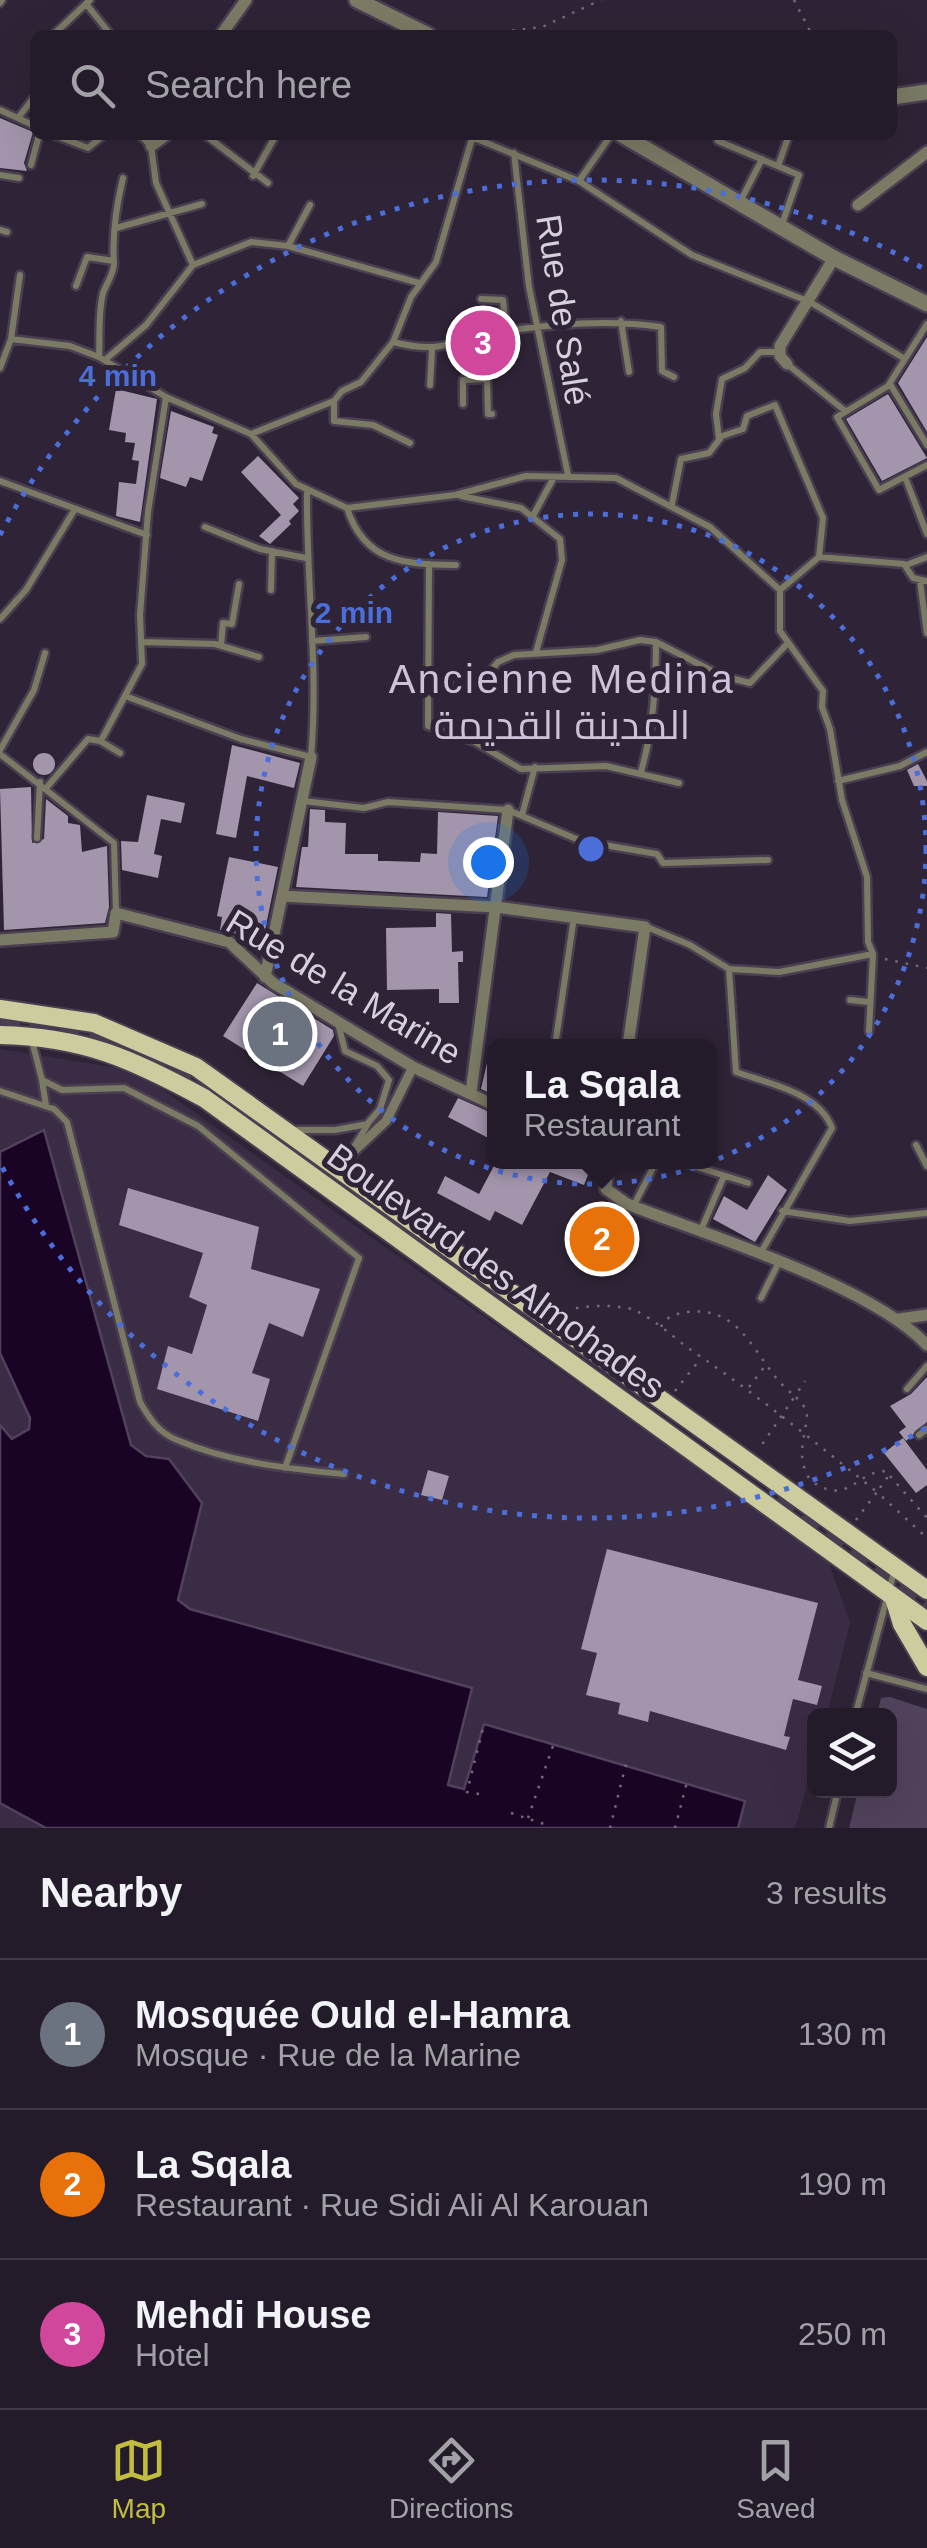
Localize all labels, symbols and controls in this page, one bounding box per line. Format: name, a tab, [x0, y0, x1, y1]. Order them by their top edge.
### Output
search box	[30, 30, 897, 140]
icon: search	[65, 58, 120, 113]
text: Search here	[145, 64, 352, 106]
street label: Rue de Salé	[529, 212, 598, 408]
pin: 3	[450, 306, 516, 380]
text: 4 min	[79, 359, 157, 392]
text: 2 min	[315, 596, 393, 629]
district label: Ancienne Medina المدينة القديمة	[389, 657, 735, 747]
centre of rings	[573, 831, 609, 867]
your location	[463, 837, 514, 888]
street label: Rue de la Marine	[220, 901, 469, 1072]
pin: 1	[248, 996, 312, 1072]
popup	[487, 1039, 717, 1169]
text: La Sqala	[524, 1064, 680, 1106]
text: Restaurant	[524, 1107, 680, 1143]
street label: Boulevard des Almohades	[320, 1135, 672, 1406]
pin: 2	[570, 1202, 634, 1276]
map controls	[807, 1708, 897, 1798]
button: layers	[807, 1708, 897, 1798]
text: Nearby	[40, 1869, 182, 1916]
text: 3 results	[766, 1875, 887, 1911]
text: Mosquée Ould el-Hamra	[135, 1994, 570, 2036]
text: 1	[64, 2016, 81, 2052]
text: 130 m	[798, 2016, 887, 2052]
text: Mosque · Rue de la Marine	[135, 2037, 521, 2073]
text: La Sqala	[135, 2144, 291, 2186]
text: 2	[64, 2166, 81, 2202]
text: 190 m	[798, 2166, 887, 2202]
text: Restaurant · Rue Sidi Ali Al Karouan	[135, 2187, 649, 2223]
text: Mehdi House	[135, 2294, 371, 2336]
text: 3	[64, 2316, 81, 2352]
text: 250 m	[798, 2316, 887, 2352]
text: Hotel	[135, 2337, 210, 2373]
tab: Map	[111, 2433, 166, 2525]
tab: Directions	[389, 2433, 514, 2525]
tab: Saved	[736, 2433, 816, 2525]

